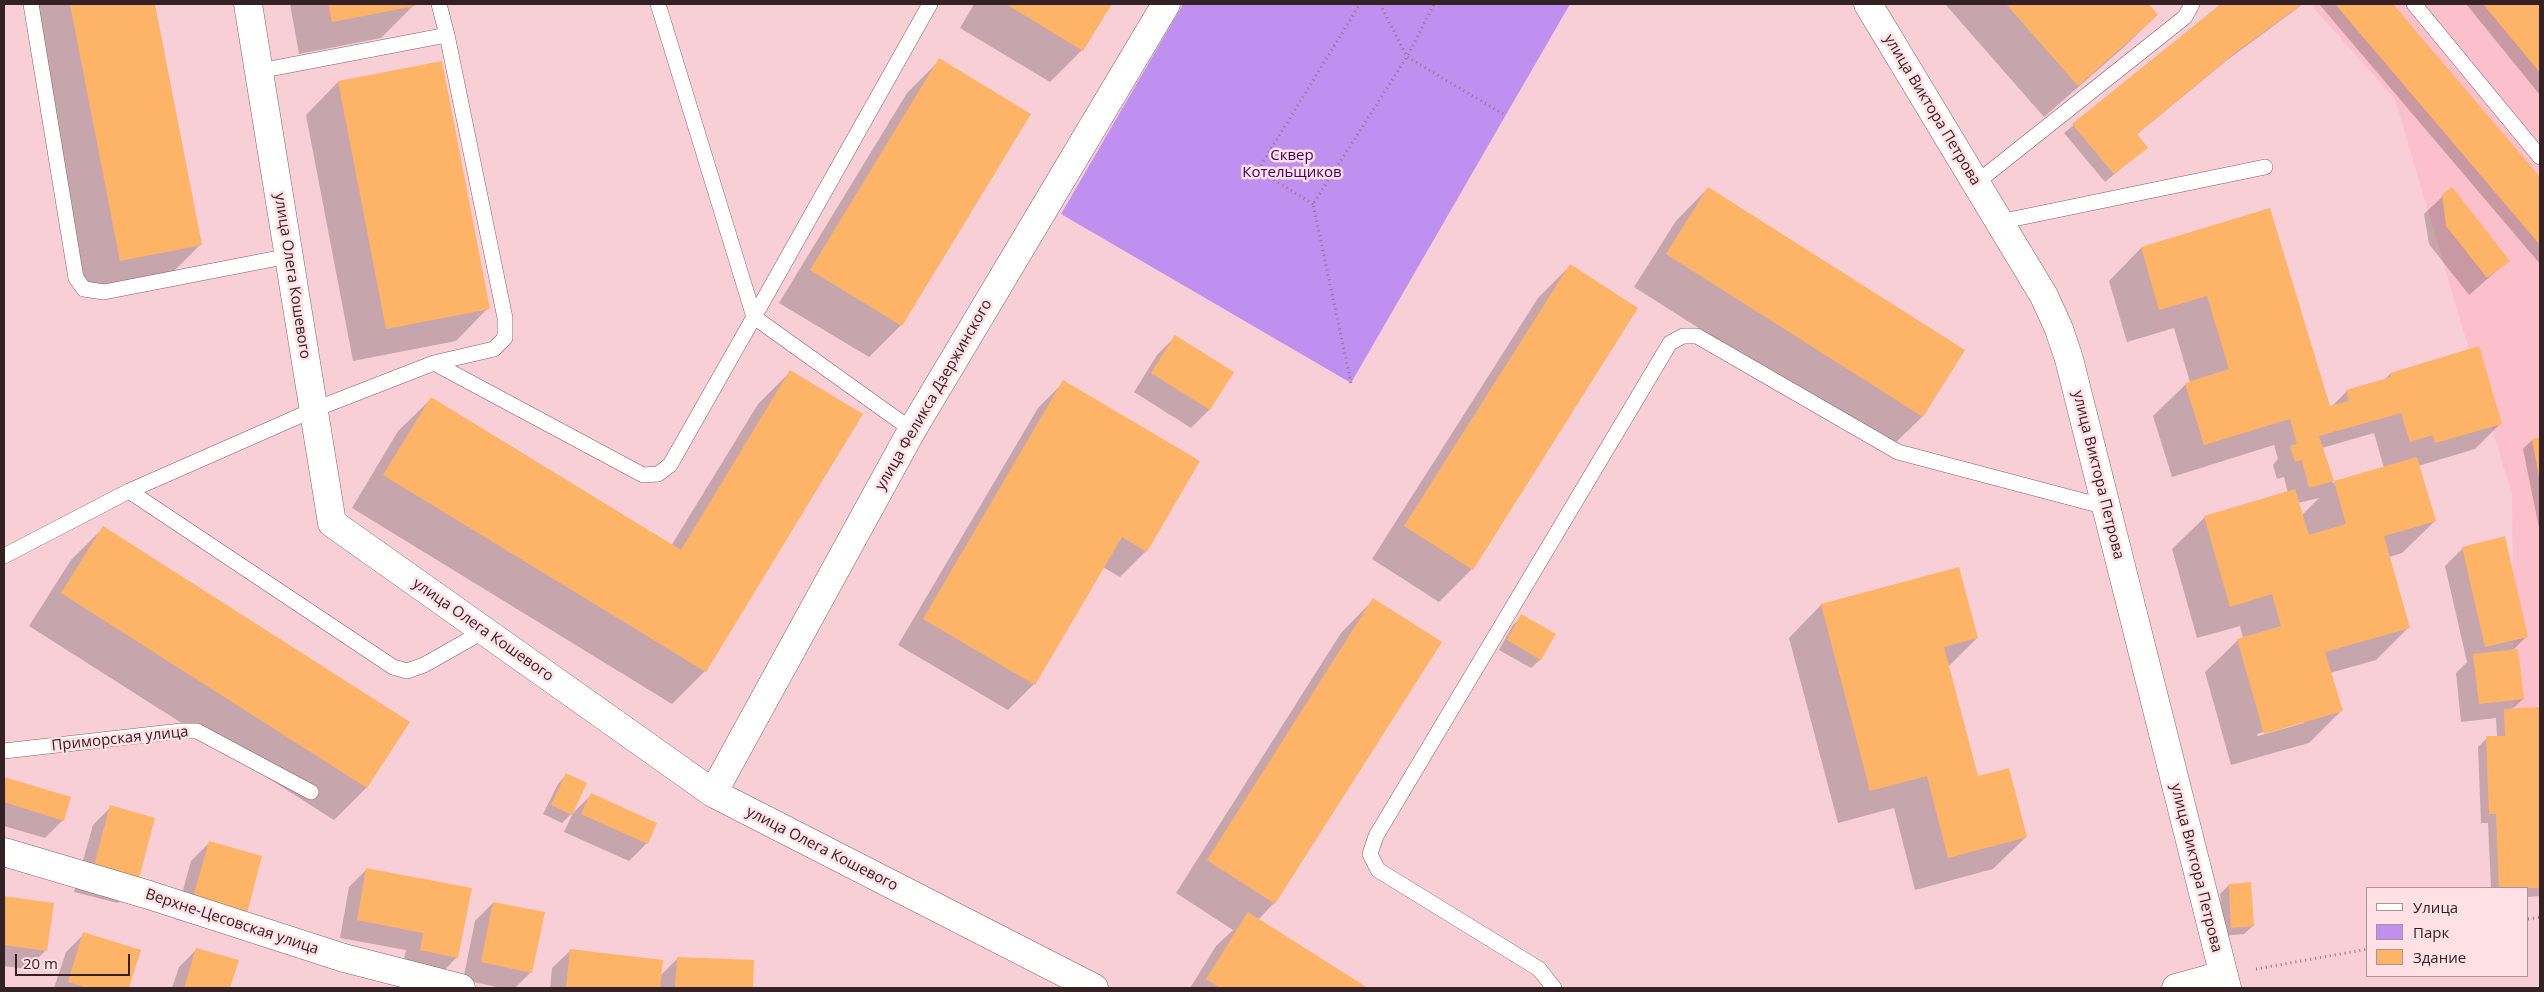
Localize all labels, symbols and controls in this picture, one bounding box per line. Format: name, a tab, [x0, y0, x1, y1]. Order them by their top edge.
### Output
street label: улица Виктора Петрова	[1880, 31, 1984, 189]
park label: Сквер Котельщиков	[1242, 147, 1342, 182]
street label: улица Олега Кошевого	[270, 192, 314, 360]
street label: улица Феликса Дзержинского	[872, 296, 996, 494]
street label: улица Виктора Петрова	[2068, 389, 2128, 561]
street label: улица Олега Кошевого	[409, 575, 557, 685]
street label: Приморская улица	[51, 723, 189, 755]
street label: улица Виктора Петрова	[2166, 782, 2226, 954]
street label: улица Олега Кошевого	[743, 803, 901, 895]
street label: Верхне-Цесовская улица	[143, 885, 321, 959]
legend	[2366, 887, 2529, 977]
text: Улица	[2413, 897, 2458, 917]
text: Парк	[2413, 922, 2449, 942]
scale bar	[18, 944, 132, 976]
text: Здание	[2413, 947, 2466, 967]
text: 20 m	[23, 953, 58, 973]

